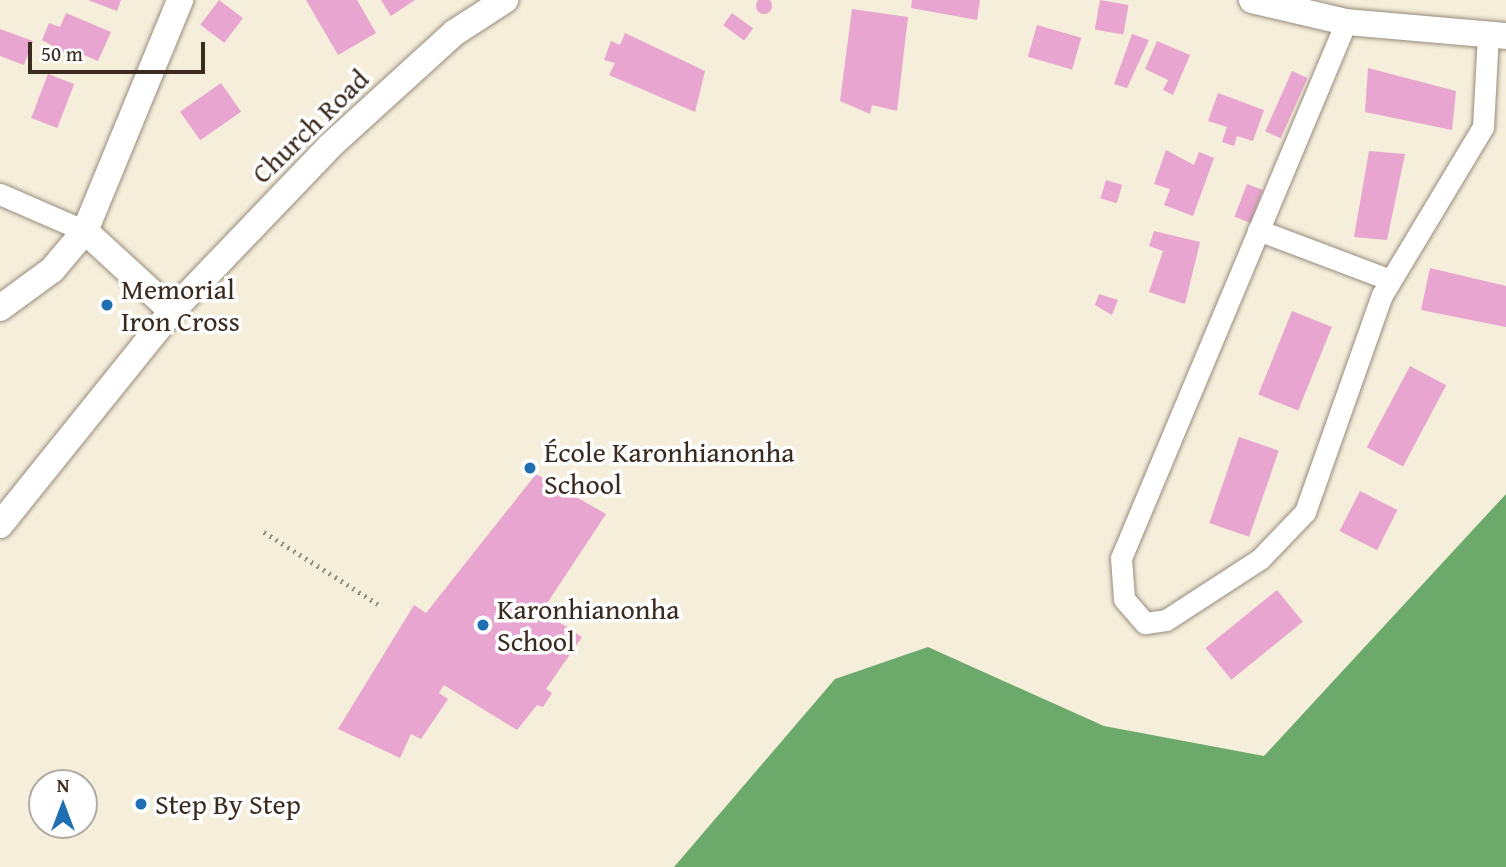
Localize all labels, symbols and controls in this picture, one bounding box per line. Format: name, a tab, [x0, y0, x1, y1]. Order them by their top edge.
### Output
scale bar	[32, 28, 208, 72]
text: 50 m	[41, 38, 83, 69]
street label: Church Road	[244, 62, 376, 190]
place label: Memorial Iron Cross	[121, 272, 240, 338]
marker: Memorial Iron Cross	[99, 297, 115, 313]
place label: École Karonhianonha School	[544, 435, 794, 501]
marker: École Karonhianonha School	[522, 460, 538, 476]
place label: Karonhianonha School	[497, 592, 679, 658]
marker: Karonhianonha School	[475, 617, 491, 633]
north arrow	[28, 769, 98, 839]
text: N	[57, 771, 69, 799]
place label: Step By Step	[155, 787, 301, 821]
marker: Step By Step	[133, 796, 149, 812]

